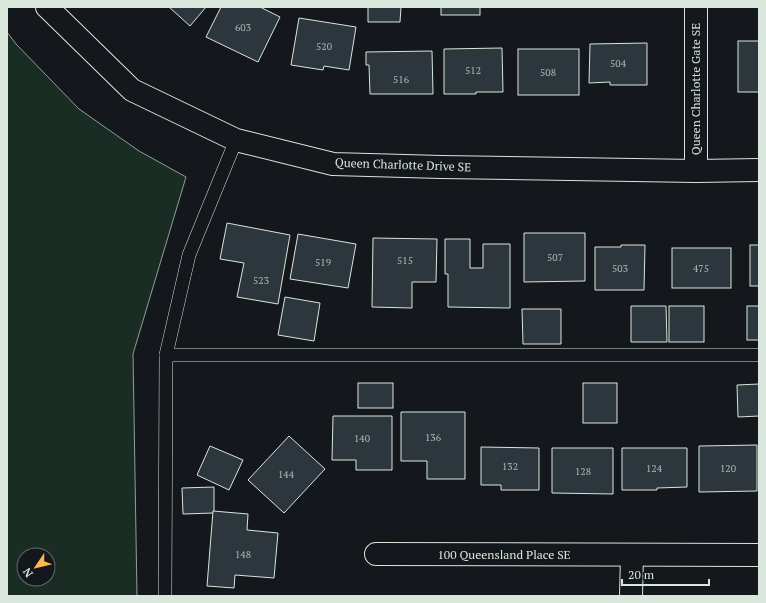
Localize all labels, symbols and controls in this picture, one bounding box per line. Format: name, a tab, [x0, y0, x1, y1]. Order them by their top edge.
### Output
house number: 603	[235, 21, 251, 34]
street label: Queen Charlotte Gate SE	[688, 23, 703, 155]
house number: 520	[316, 40, 332, 53]
house number: 504	[610, 57, 627, 70]
house number: 512	[465, 64, 481, 77]
house number: 508	[540, 66, 556, 79]
house number: 516	[393, 73, 410, 86]
street label: Queen Charlotte Drive SE	[335, 155, 471, 174]
house number: 507	[547, 251, 563, 264]
house number: 515	[397, 254, 413, 267]
house number: 519	[315, 256, 331, 269]
house number: 503	[612, 262, 628, 275]
house number: 475	[693, 262, 709, 275]
house number: 523	[253, 274, 269, 287]
house number: 136	[425, 431, 442, 444]
house number: 140	[354, 432, 370, 445]
house number: 132	[502, 460, 518, 473]
house number: 124	[646, 462, 663, 475]
house number: 120	[720, 462, 736, 475]
house number: 128	[575, 465, 591, 478]
house number: 144	[278, 468, 295, 481]
north arrow	[16, 547, 56, 587]
street label: 100 Queensland Place SE	[437, 547, 571, 562]
house number: 148	[235, 548, 251, 561]
scale bar	[622, 561, 709, 587]
text: N	[19, 565, 36, 580]
text: 20 m	[628, 567, 655, 582]

